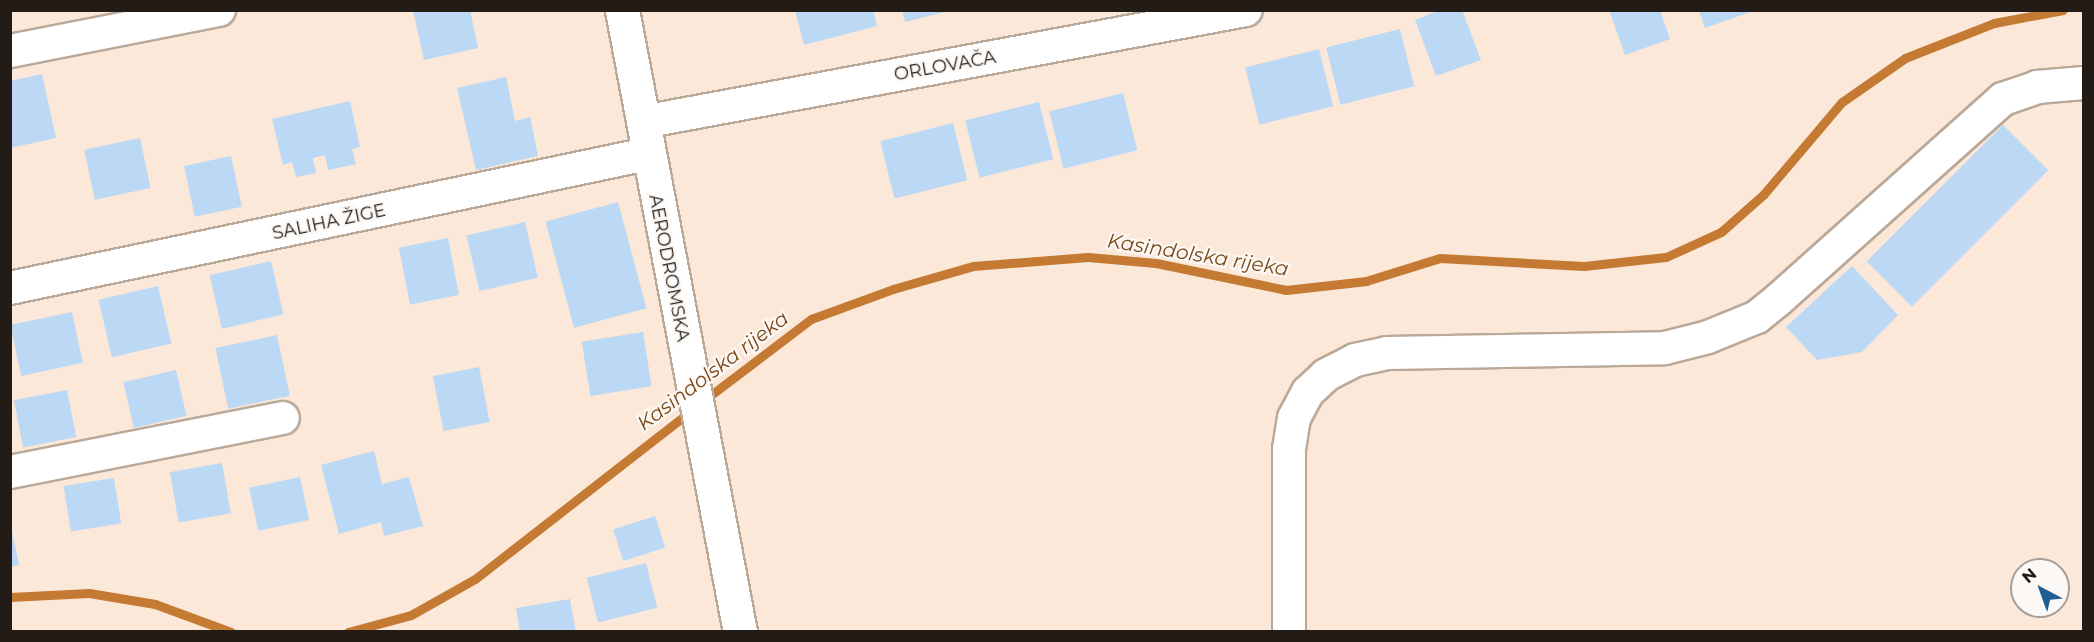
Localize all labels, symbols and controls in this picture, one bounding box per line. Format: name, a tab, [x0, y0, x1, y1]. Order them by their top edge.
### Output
street label: ORLOVAČA	[892, 46, 998, 86]
street label: AERODROMSKA	[644, 193, 694, 343]
street label: SALIHA ŽIGE	[270, 199, 388, 245]
water label: Kasindolska rijeka	[1106, 229, 1290, 281]
water label: Kasindolska rijeka	[633, 306, 793, 436]
north arrow	[2010, 558, 2070, 618]
text: N	[2018, 564, 2040, 587]

